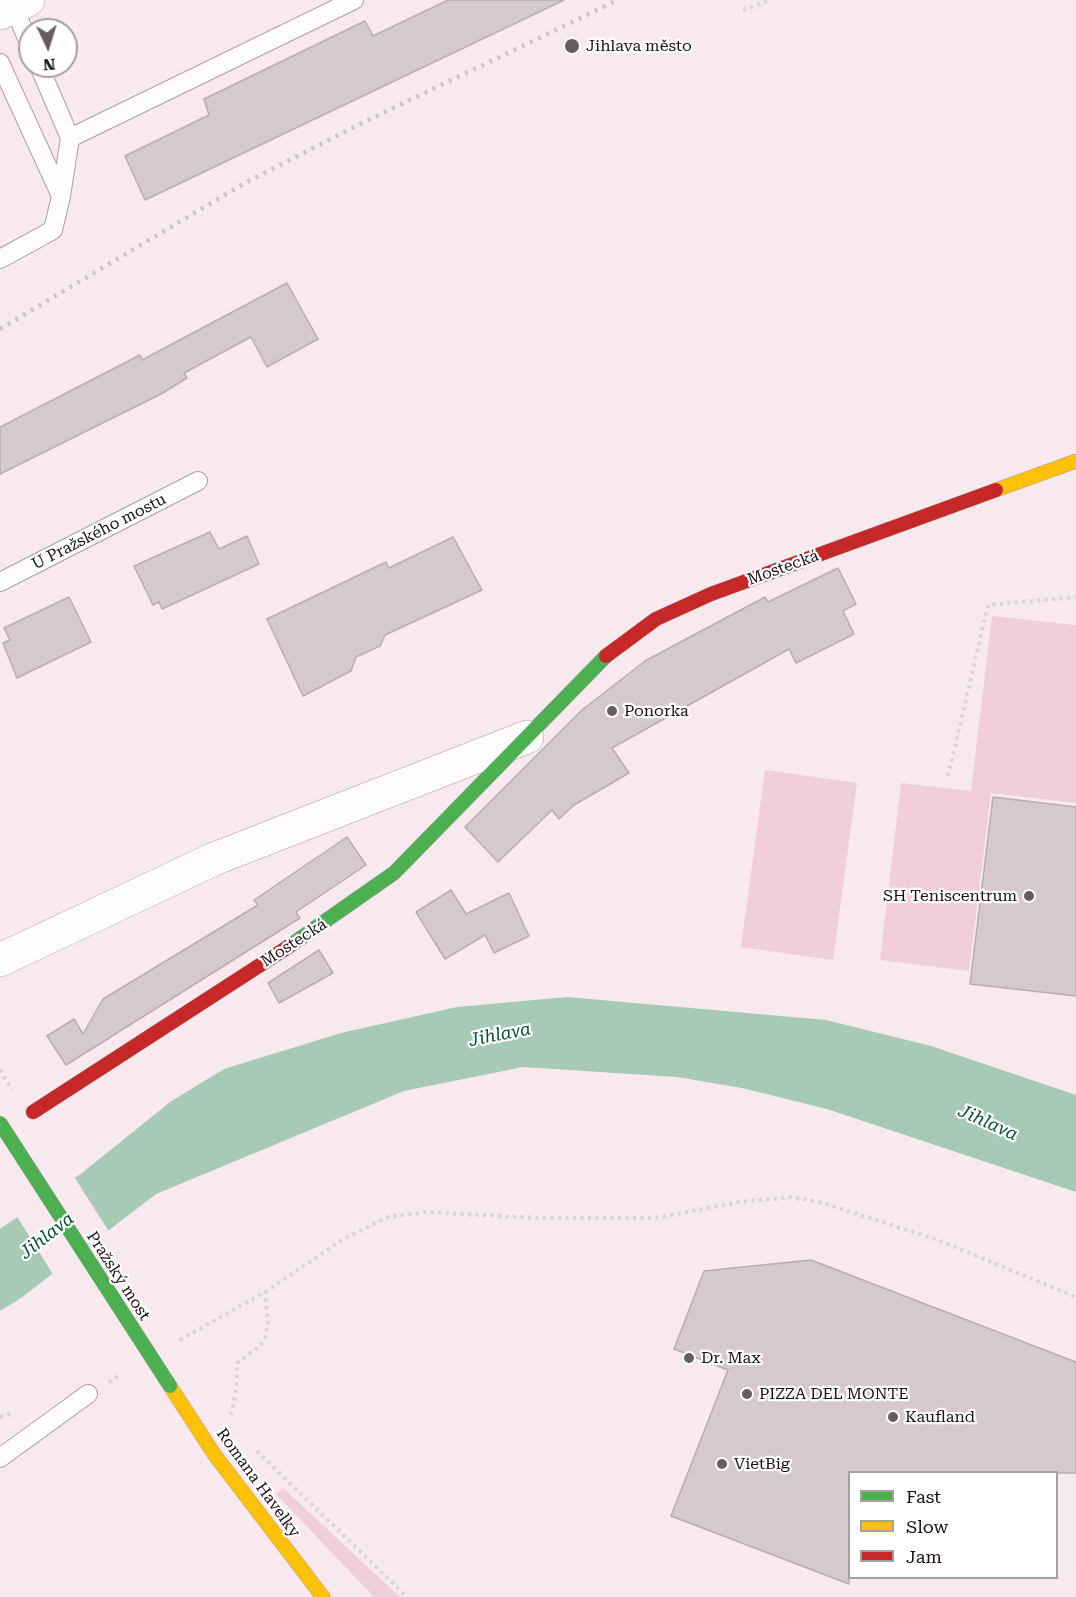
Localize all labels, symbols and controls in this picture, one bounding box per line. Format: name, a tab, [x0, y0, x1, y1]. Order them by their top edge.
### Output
north arrow	[18, 18, 78, 78]
place label: Jihlava město	[586, 36, 692, 56]
marker: Jihlava město	[563, 37, 581, 55]
text: N	[42, 55, 56, 74]
street label: U Pražského mostu	[29, 490, 169, 574]
street label: Mostecká	[745, 546, 821, 590]
place label: Ponorka	[624, 701, 689, 721]
marker: Ponorka	[605, 704, 619, 718]
place label: SH Teniscentrum	[883, 886, 1017, 906]
marker: SH Teniscentrum	[1022, 889, 1036, 903]
street label: Mostecká	[258, 915, 330, 971]
water label: Jihlava	[467, 1018, 533, 1052]
water label: Jihlava	[955, 1100, 1021, 1146]
water label: Jihlava	[16, 1208, 78, 1264]
street label: Pražský most	[82, 1228, 154, 1324]
place label: Dr. Max	[701, 1348, 761, 1368]
marker: Dr. Max	[682, 1351, 696, 1365]
place label: PIZZA DEL MONTE	[759, 1384, 908, 1404]
marker: PIZZA DEL MONTE	[740, 1387, 754, 1401]
place label: Kaufland	[905, 1407, 975, 1427]
marker: Kaufland	[886, 1410, 900, 1424]
street label: Romana Havelky	[212, 1425, 304, 1541]
place label: VietBig	[734, 1454, 790, 1474]
marker: VietBig	[715, 1457, 729, 1471]
legend	[848, 1471, 1058, 1579]
text: Fast	[906, 1486, 941, 1507]
text: Slow	[906, 1516, 948, 1537]
text: Jam	[906, 1546, 942, 1567]

